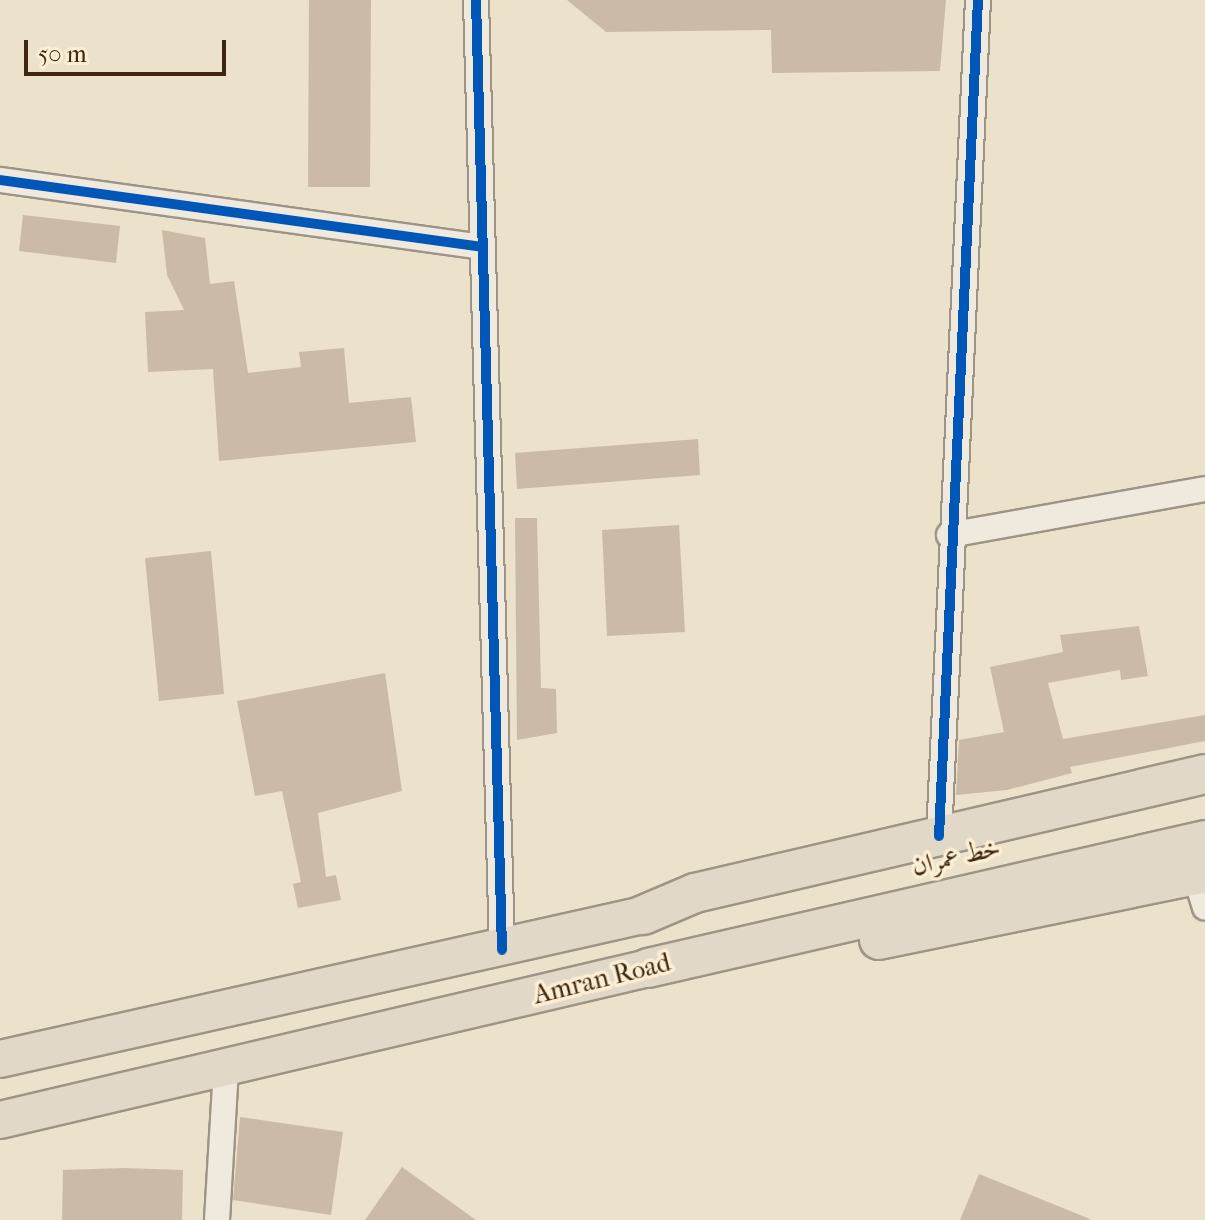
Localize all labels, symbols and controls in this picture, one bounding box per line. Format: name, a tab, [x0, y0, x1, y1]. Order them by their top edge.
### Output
scale bar	[28, 24, 230, 74]
text: 50 m	[38, 40, 87, 68]
street label: خط عمران	[909, 832, 1003, 882]
street label: Amran Road	[530, 947, 674, 1011]

